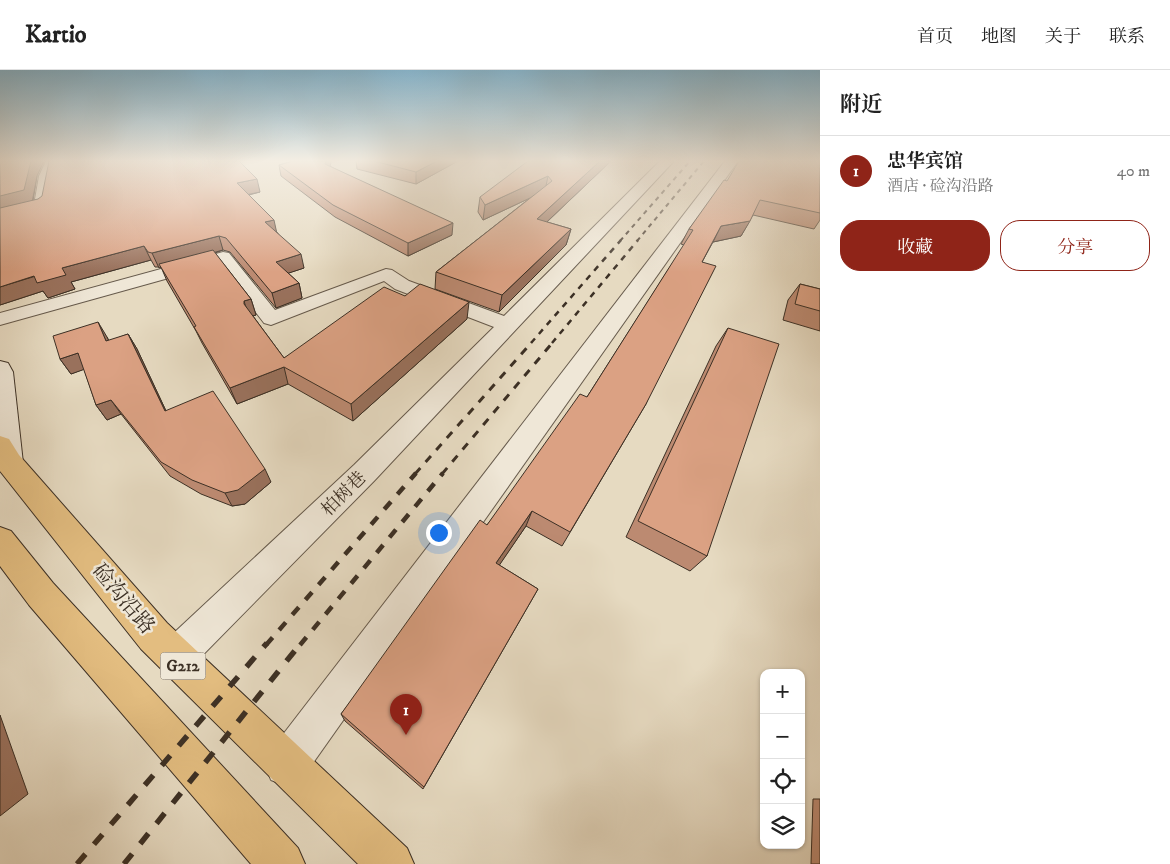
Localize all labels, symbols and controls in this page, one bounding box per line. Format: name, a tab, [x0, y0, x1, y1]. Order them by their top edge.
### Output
text: Kartio	[25, 20, 87, 50]
text: 首页	[917, 26, 953, 48]
text: 地图	[981, 26, 1017, 48]
text: 关于	[1045, 26, 1081, 48]
text: 联系	[1109, 26, 1145, 48]
text: 附近	[840, 92, 882, 118]
text: 忠华宾馆	[887, 150, 963, 173]
text: 1	[853, 161, 859, 181]
text: 40 m	[1117, 161, 1150, 181]
text: 酒店 · 硷沟沿路	[887, 176, 994, 196]
button: 收藏	[840, 220, 990, 271]
button: 分享	[1000, 220, 1150, 271]
street label: 柏树巷	[317, 467, 371, 521]
your location	[426, 520, 452, 546]
street label: 硷沟沿路	[86, 558, 160, 640]
road number: G212	[160, 652, 206, 680]
map controls	[760, 669, 805, 849]
button: +	[760, 669, 805, 714]
pin: 1	[390, 694, 422, 735]
button: −	[760, 714, 805, 759]
button: locate	[760, 759, 805, 804]
button: layers	[760, 804, 805, 849]

